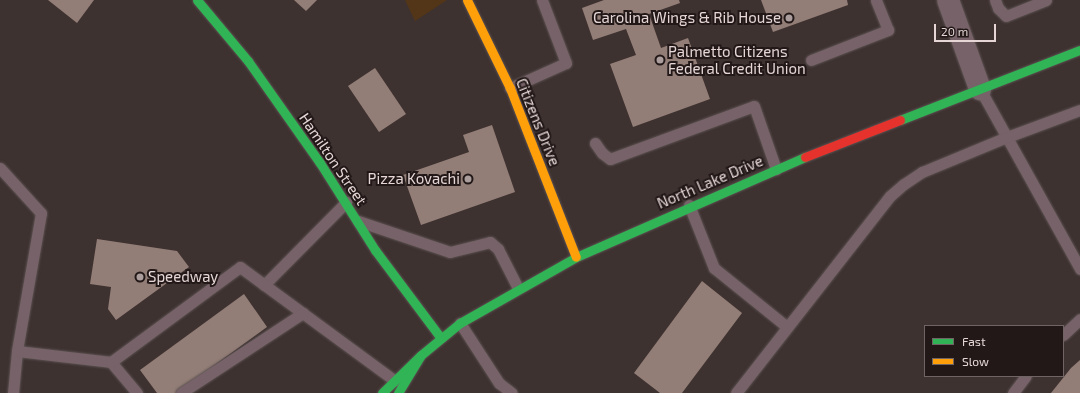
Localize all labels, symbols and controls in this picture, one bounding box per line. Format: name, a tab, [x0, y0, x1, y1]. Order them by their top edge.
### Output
place label: Carolina Wings & Rib House	[593, 9, 781, 27]
marker: Carolina Wings & Rib House	[784, 13, 794, 23]
scale bar	[936, 16, 998, 42]
text: 20 m	[941, 24, 968, 38]
place label: Palmetto Citizens Federal Credit Union	[668, 42, 806, 77]
marker: Palmetto Citizens Federal Credit Union	[655, 55, 665, 65]
street label: Citizens Drive	[512, 76, 564, 168]
street label: Hamilton Street	[295, 109, 371, 209]
street label: North Lake Drive	[654, 152, 766, 212]
place label: Pizza Kovachi	[368, 170, 460, 188]
marker: Pizza Kovachi	[463, 174, 473, 184]
place label: Speedway	[148, 268, 218, 286]
marker: Speedway	[135, 272, 145, 282]
legend	[924, 325, 1064, 377]
text: Fast	[962, 334, 985, 348]
text: Slow	[962, 354, 989, 368]

